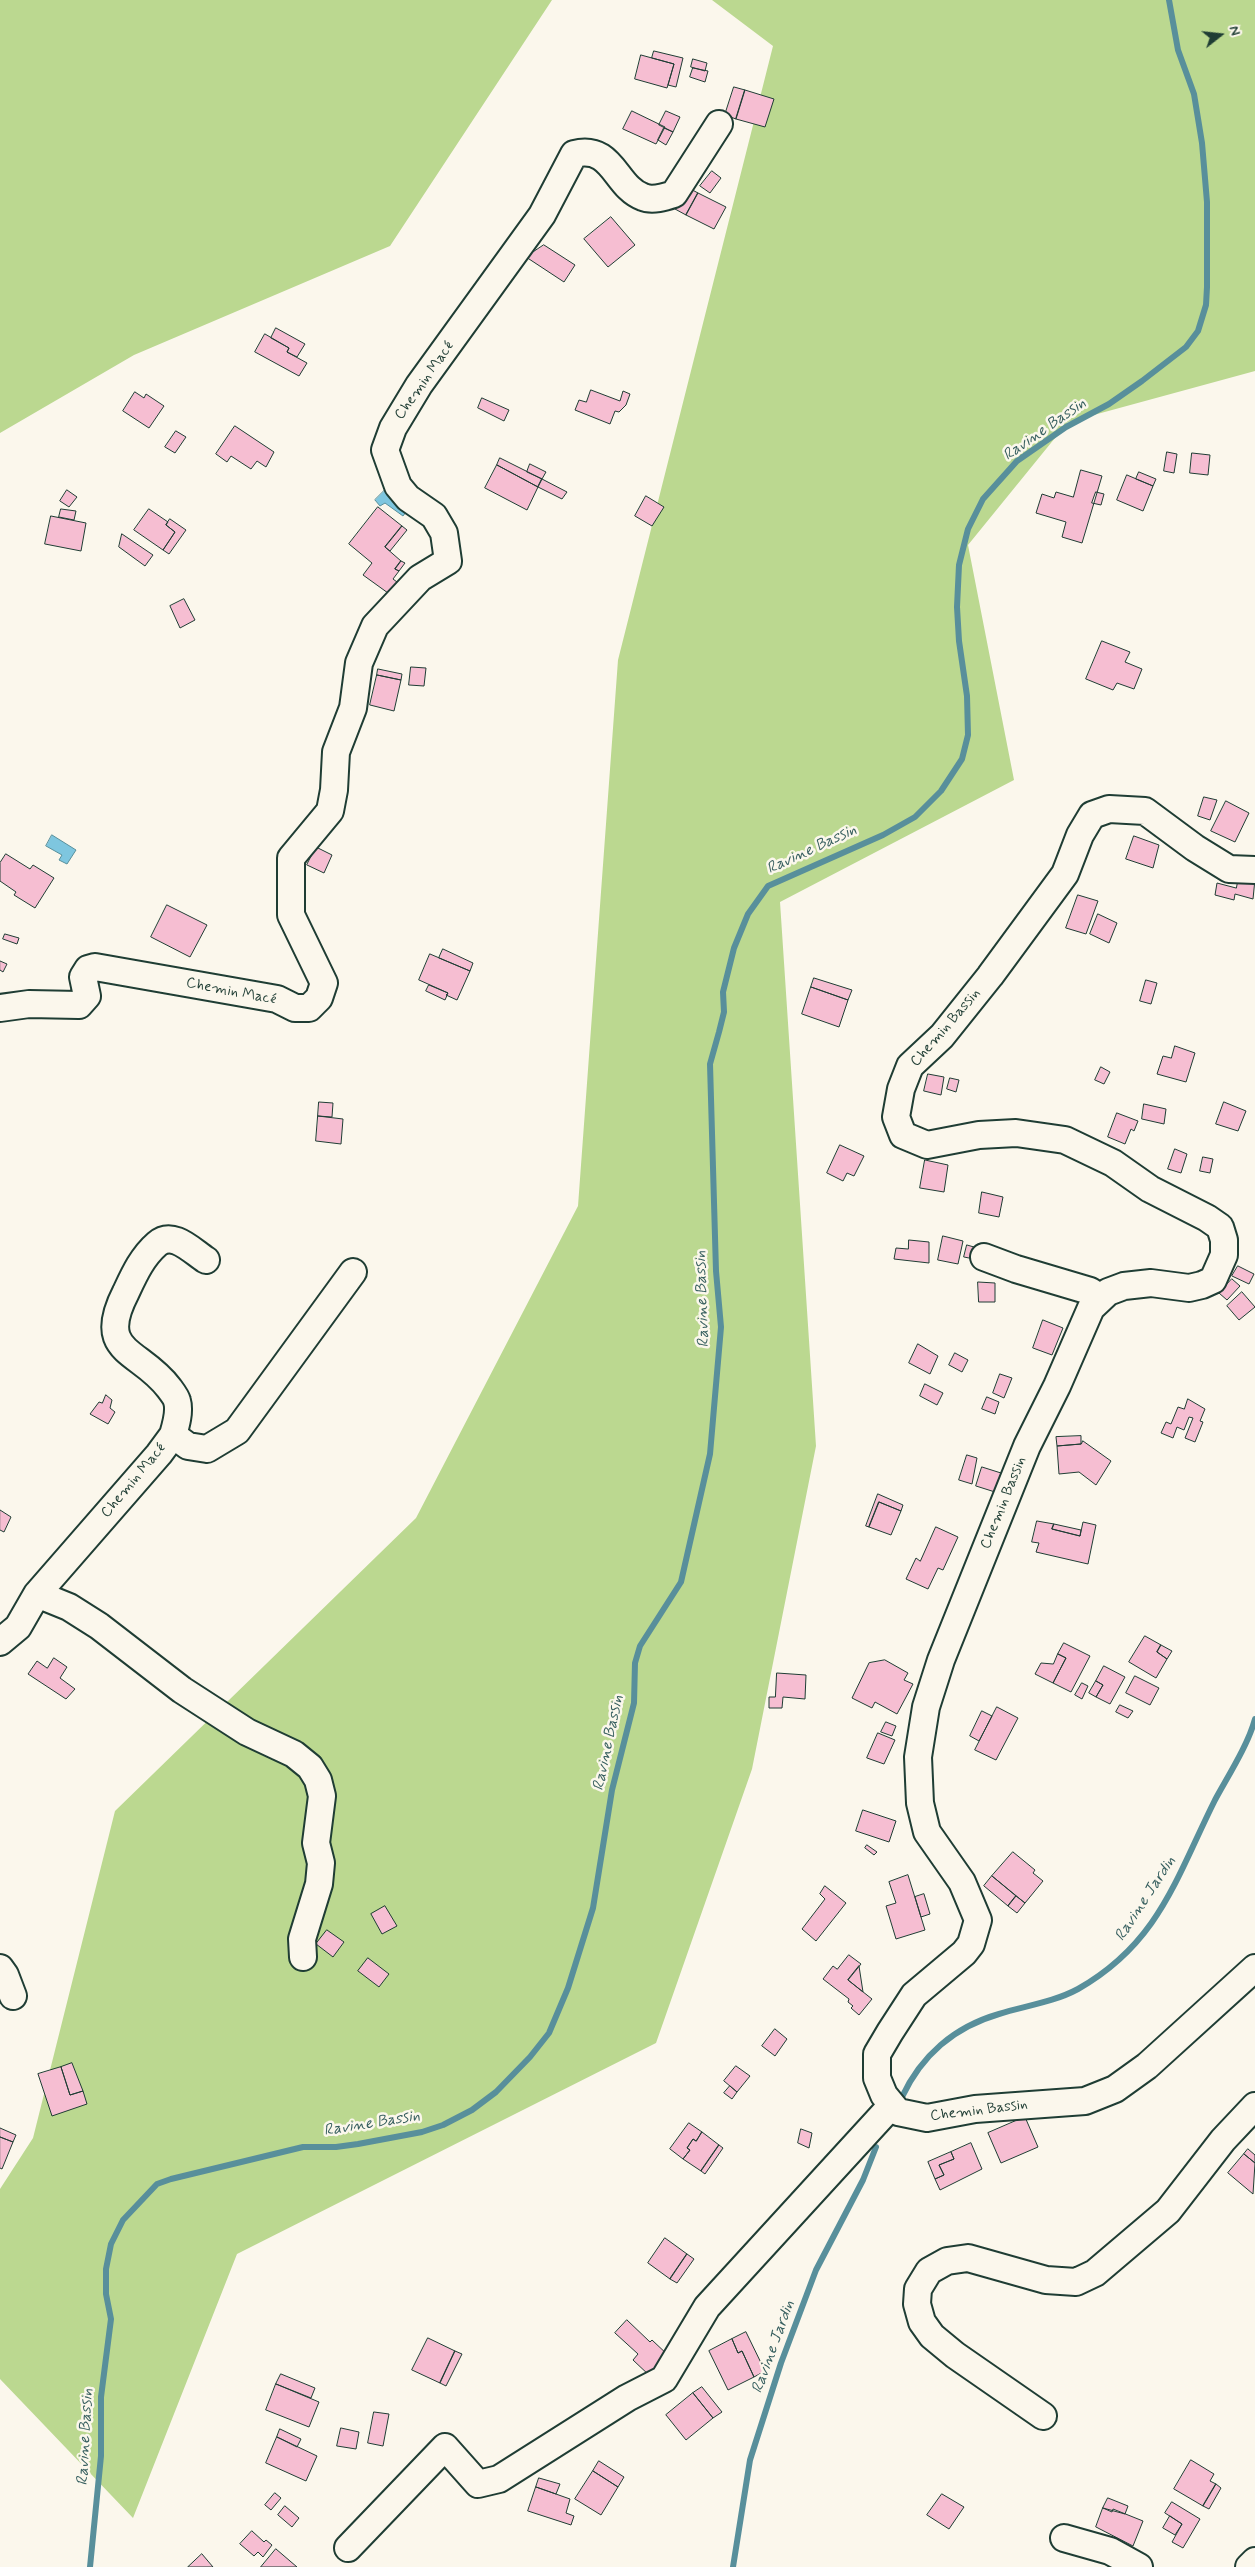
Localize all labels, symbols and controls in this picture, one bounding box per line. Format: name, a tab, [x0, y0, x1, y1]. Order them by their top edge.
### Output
north arrow	[1195, 10, 1245, 60]
text: N	[1224, 24, 1244, 38]
street label: Chemin Macé	[391, 338, 459, 424]
water label: Ravine Bassin	[1000, 394, 1090, 466]
water label: Ravine Bassin	[764, 821, 860, 879]
street label: Chemin Macé	[184, 974, 278, 1010]
street label: Chemin Bassin	[907, 985, 985, 1071]
water label: Ravine Bassin	[692, 1250, 714, 1348]
street label: Chemin Macé	[98, 1440, 170, 1522]
street label: Chemin Bassin	[977, 1454, 1031, 1552]
water label: Ravine Bassin	[590, 1694, 628, 1792]
water label: Ravine Jardin	[1111, 1853, 1181, 1945]
street label: Chemin Bassin	[929, 2096, 1029, 2126]
water label: Ravine Bassin	[323, 2107, 421, 2141]
water label: Ravine Jardin	[748, 2298, 800, 2396]
water label: Ravine Bassin	[74, 2388, 98, 2486]

